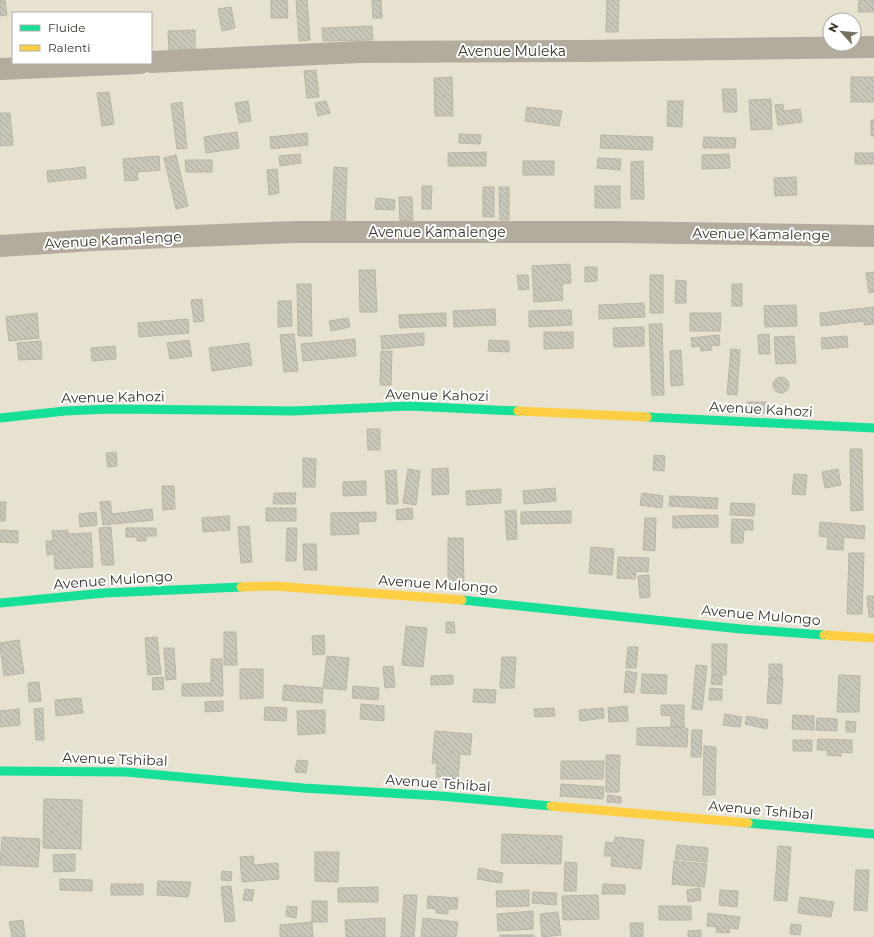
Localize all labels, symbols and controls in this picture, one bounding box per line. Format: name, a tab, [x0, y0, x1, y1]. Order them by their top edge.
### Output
legend	[12, 12, 152, 64]
north arrow	[822, 12, 862, 52]
text: Fluide	[48, 20, 86, 35]
text: N	[825, 20, 841, 35]
text: Ralenti	[48, 40, 90, 55]
street label: Avenue Muleka	[458, 42, 566, 60]
street label: Avenue Kamalenge	[368, 223, 506, 241]
street label: Avenue Kamalenge	[692, 224, 830, 244]
street label: Avenue Kamalenge	[44, 227, 182, 253]
street label: Avenue Kahozi	[385, 385, 489, 405]
street label: Avenue Kahozi	[61, 387, 165, 407]
street label: Avenue Kahozi	[709, 397, 813, 421]
street label: Avenue Mulongo	[53, 567, 174, 593]
street label: Avenue Mulongo	[378, 571, 499, 597]
street label: Avenue Mulongo	[701, 601, 822, 629]
street label: Avenue Tshibal	[62, 748, 168, 770]
street label: Avenue Tshibal	[385, 770, 491, 796]
street label: Avenue Tshibal	[708, 796, 814, 824]

